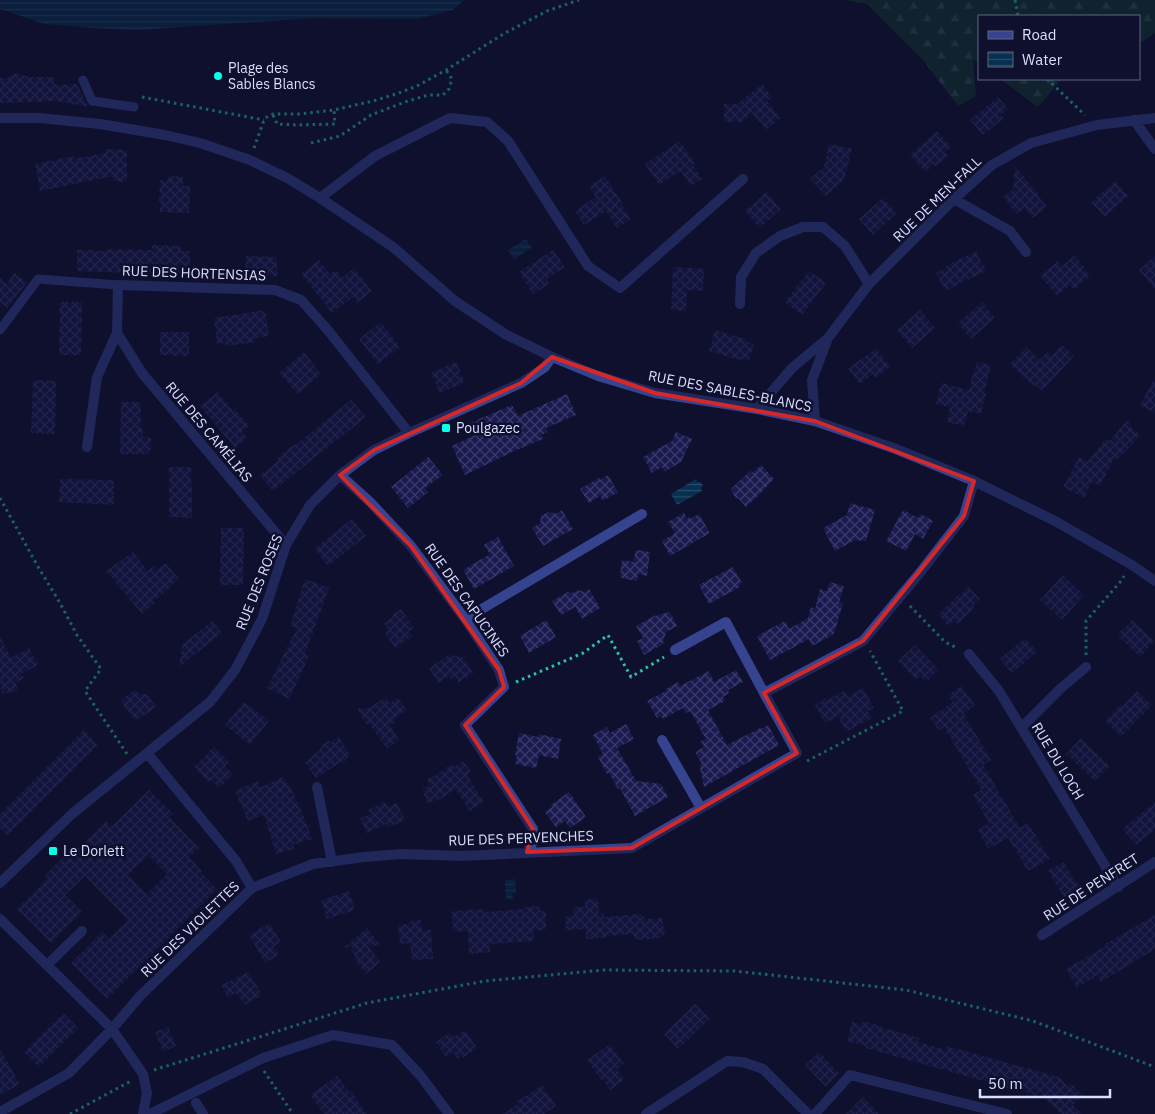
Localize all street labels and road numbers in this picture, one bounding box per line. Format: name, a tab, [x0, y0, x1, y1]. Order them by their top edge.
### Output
street label: RUE DE MEN-FALL	[889, 152, 985, 246]
street label: RUE DES HORTENSIAS	[122, 261, 266, 285]
street label: RUE DES SABLES-BLANCS	[647, 366, 813, 416]
street label: RUE DES CAMÉLIAS	[162, 377, 257, 486]
street label: RUE DES ROSES	[232, 531, 286, 633]
street label: RUE DES CAPUCINES	[421, 540, 513, 660]
street label: RUE DU LOCH	[1028, 719, 1088, 803]
street label: RUE DES PERVENCHES	[448, 826, 594, 850]
street label: RUE DE PENFRET	[1040, 849, 1142, 925]
street label: RUE DES VIOLETTES	[137, 877, 243, 981]

